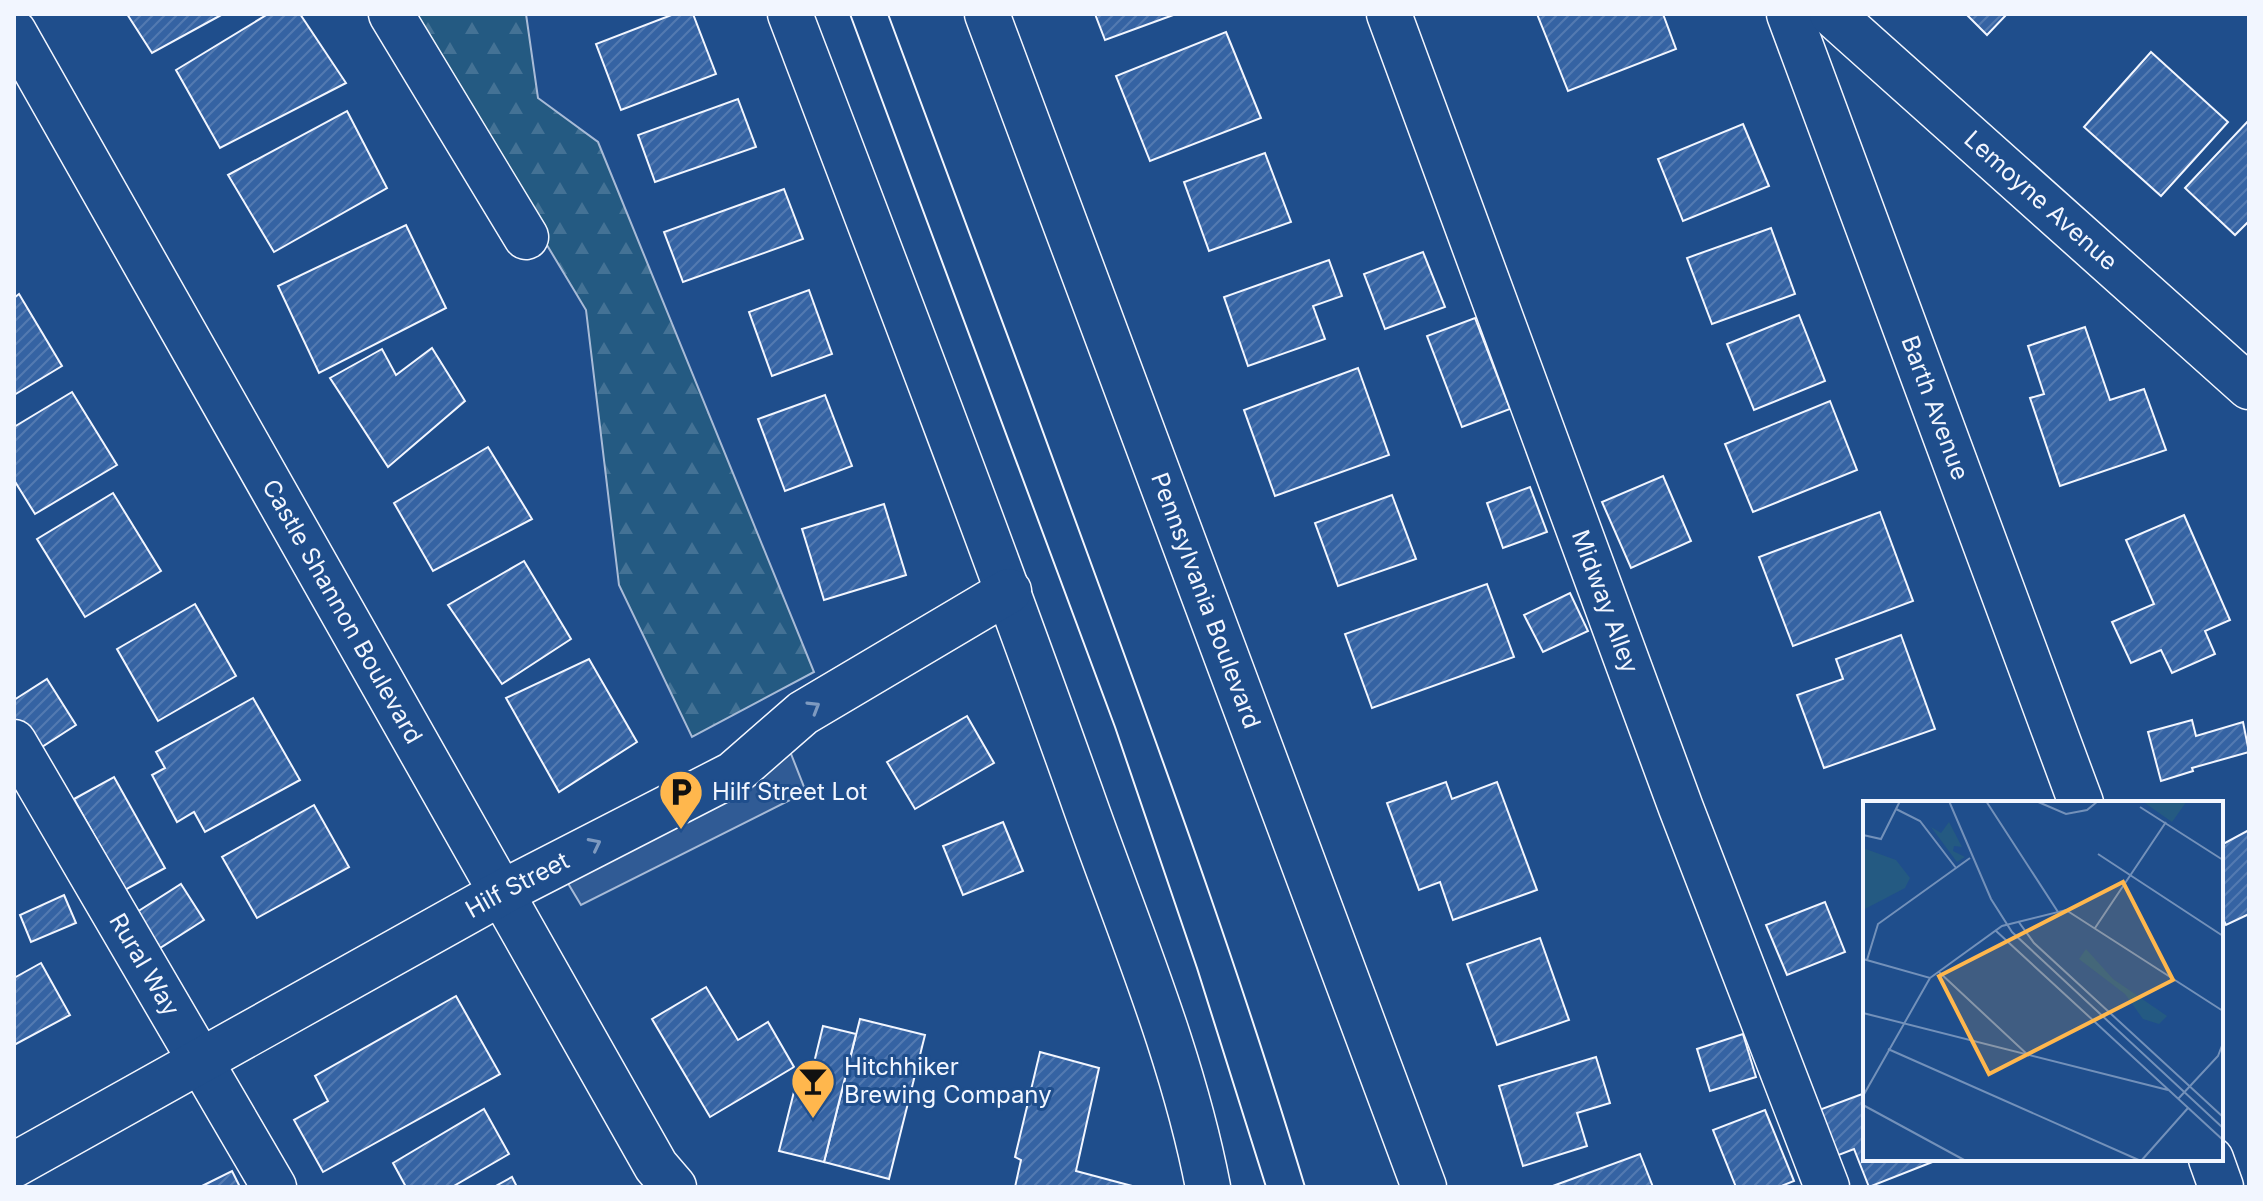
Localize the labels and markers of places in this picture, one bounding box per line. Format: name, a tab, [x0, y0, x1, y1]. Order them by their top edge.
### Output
parking icon: Hilf Street Lot	[657, 768, 705, 831]
place label: Hilf Street Lot	[712, 777, 868, 806]
place label: Hitchhiker Brewing Company	[844, 1052, 1052, 1109]
bar icon: Hitchhiker Brewing Company	[789, 1057, 837, 1120]

